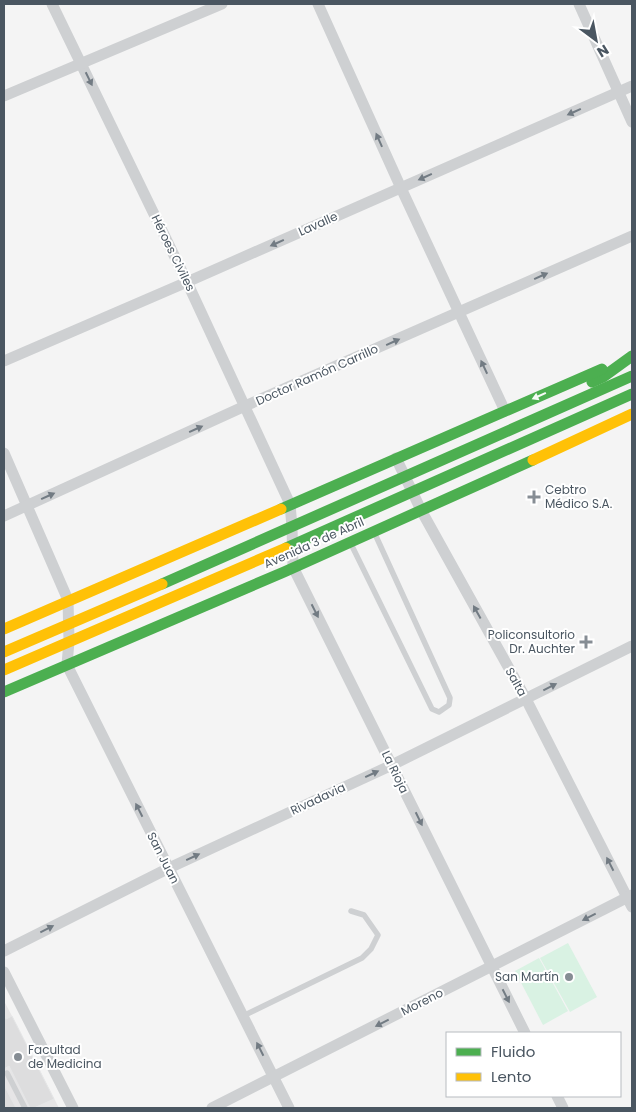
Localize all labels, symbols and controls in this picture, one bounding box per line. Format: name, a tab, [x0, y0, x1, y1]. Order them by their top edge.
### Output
north arrow	[571, 15, 621, 65]
text: N	[593, 40, 613, 62]
one-way arrow	[85, 72, 93, 86]
one-way arrow	[567, 108, 581, 116]
one-way arrow	[375, 133, 383, 147]
one-way arrow	[418, 174, 432, 182]
street label: Lavalle	[295, 207, 340, 240]
street label: Héroes Civiles	[148, 212, 199, 294]
one-way arrow	[270, 239, 284, 247]
one-way arrow	[534, 272, 548, 280]
one-way arrow	[386, 337, 400, 345]
street label: Doctor Ramón Carrillo	[253, 340, 381, 409]
one-way arrow	[480, 360, 488, 374]
one-way arrow	[532, 393, 546, 401]
one-way arrow	[189, 424, 203, 432]
place label: Cebtro Médico S.A.	[545, 481, 612, 512]
marker: Cebtro Médico S.A.	[527, 490, 541, 504]
one-way arrow	[41, 492, 55, 500]
street label: Avenida 3 de Abril	[261, 513, 367, 572]
one-way arrow	[311, 604, 319, 618]
one-way arrow	[473, 604, 481, 619]
place label: Policonsultorio Dr. Auchter	[488, 626, 576, 657]
marker: Policonsultorio Dr. Auchter	[579, 635, 593, 649]
street label: Salta	[502, 664, 531, 699]
one-way arrow	[542, 683, 557, 691]
street label: La Rioja	[378, 748, 413, 796]
one-way arrow	[365, 770, 379, 778]
street label: Rivadavia	[287, 778, 348, 819]
one-way arrow	[135, 803, 143, 817]
one-way arrow	[415, 812, 423, 826]
street label: San Juan	[143, 829, 184, 887]
one-way arrow	[186, 853, 200, 861]
one-way arrow	[606, 857, 614, 871]
one-way arrow	[582, 913, 596, 921]
one-way arrow	[40, 925, 55, 933]
place label: San Martín	[495, 968, 559, 985]
marker: San Martín	[563, 971, 575, 983]
street label: Moreno	[398, 984, 446, 1019]
one-way arrow	[502, 989, 510, 1003]
one-way arrow	[374, 1019, 389, 1027]
legend	[446, 1032, 621, 1097]
place label: Facultad de Medicina	[28, 1041, 102, 1072]
text: Fluido	[491, 1041, 535, 1062]
one-way arrow	[256, 1042, 264, 1056]
marker: Facultad de Medicina	[12, 1051, 24, 1063]
text: Lento	[491, 1066, 531, 1087]

